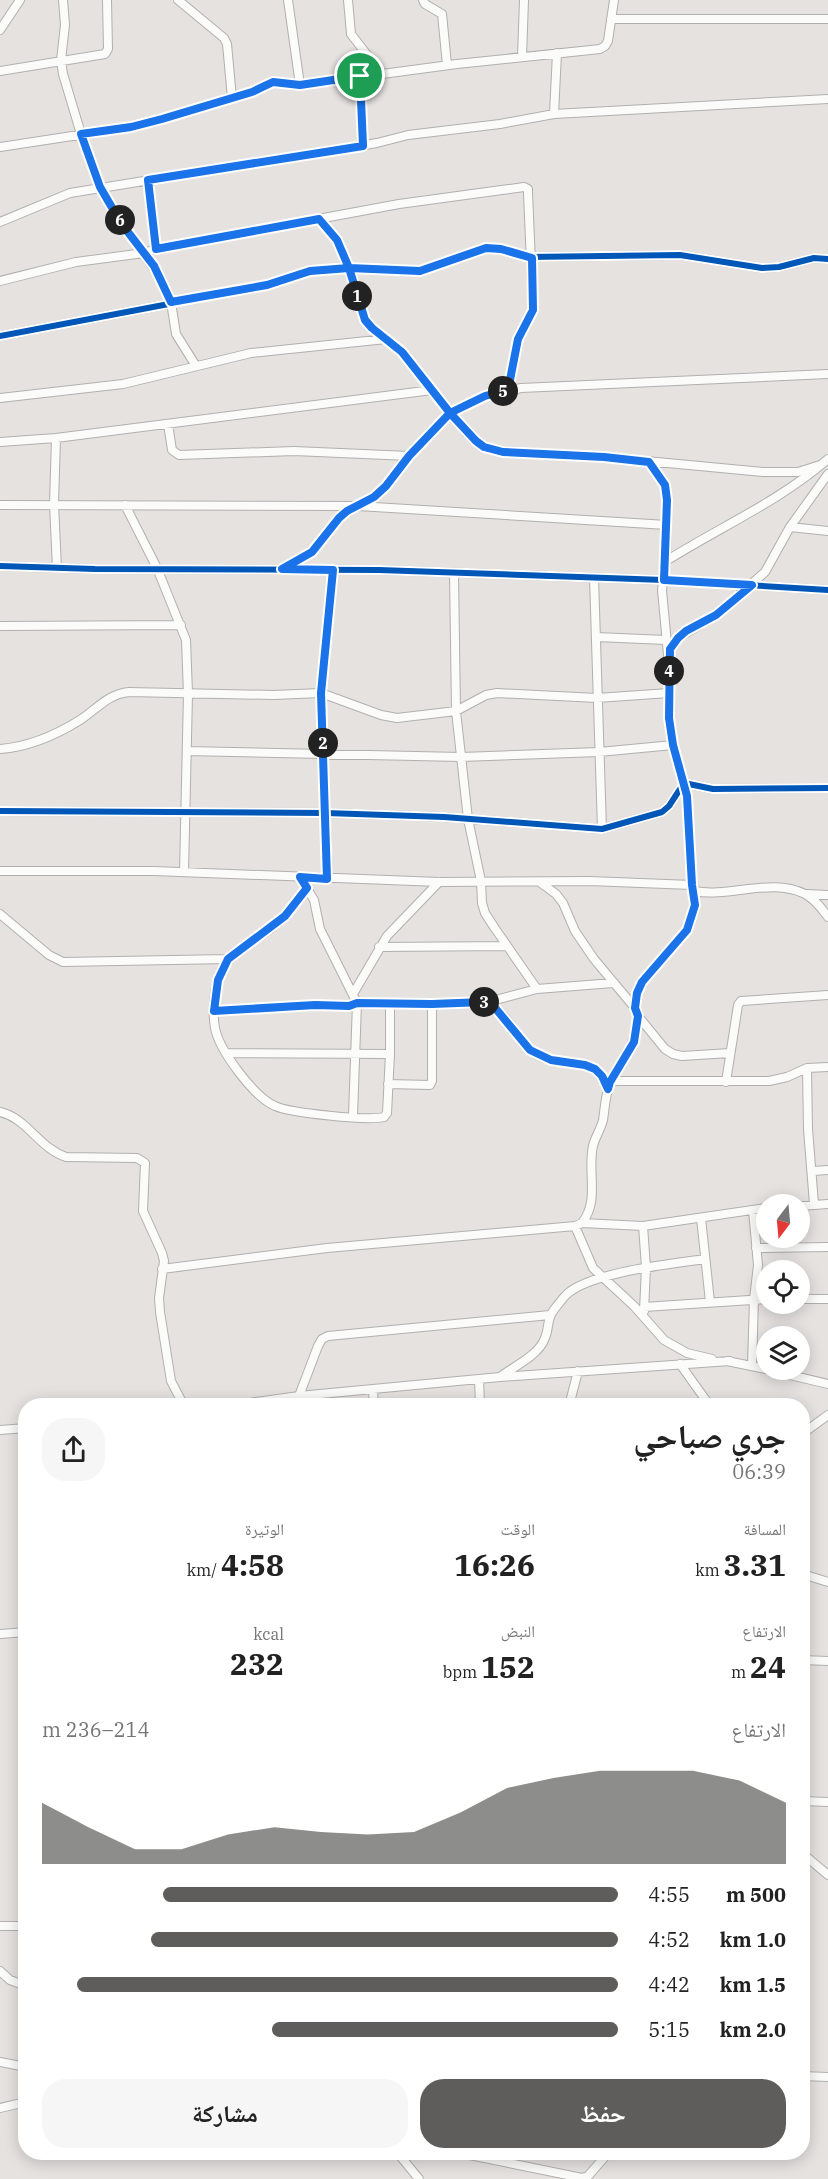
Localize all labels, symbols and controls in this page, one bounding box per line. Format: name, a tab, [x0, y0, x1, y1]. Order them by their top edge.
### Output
pin	[334, 50, 385, 101]
icon: arrive	[343, 59, 376, 92]
pin: 6	[105, 205, 135, 235]
text: 6	[115, 210, 125, 230]
pin: 1	[342, 281, 372, 311]
text: 1	[352, 286, 362, 306]
pin: 5	[488, 376, 518, 406]
text: 5	[498, 381, 508, 401]
pin: 4	[654, 656, 684, 686]
text: 4	[664, 661, 674, 681]
pin: 2	[308, 728, 338, 758]
text: 2	[318, 733, 328, 753]
pin: 3	[469, 987, 499, 1017]
text: 3	[479, 992, 489, 1012]
north arrow	[756, 1194, 810, 1248]
map controls	[756, 1194, 810, 1380]
button: locate	[756, 1260, 810, 1314]
button: layers	[756, 1326, 810, 1380]
text: جري صباحي	[633, 1414, 786, 1457]
button: share	[42, 1418, 105, 1481]
text: 06:39	[732, 1458, 786, 1485]
text: الوتيرة	[245, 1519, 284, 1539]
text: الوقت	[501, 1519, 535, 1539]
text: المسافة	[744, 1519, 786, 1539]
text: 4:58	[221, 1545, 284, 1584]
text: 16:26	[454, 1545, 535, 1584]
text: 3.31	[724, 1545, 786, 1584]
text: /km	[187, 1560, 221, 1580]
text: km	[695, 1560, 724, 1580]
text: النبض	[501, 1621, 535, 1641]
text: الارتفاع	[742, 1621, 786, 1641]
text: kcal	[253, 1624, 284, 1644]
text: 232	[230, 1644, 284, 1683]
text: 152	[481, 1647, 535, 1686]
text: 24	[750, 1647, 786, 1686]
text: bpm	[443, 1662, 481, 1682]
text: m	[731, 1662, 750, 1682]
text: 214–236 m	[42, 1716, 149, 1743]
text: الارتفاع	[731, 1716, 786, 1743]
text: 4:55	[648, 1881, 690, 1908]
text: 500 m	[726, 1881, 786, 1908]
text: 4:52	[648, 1926, 690, 1953]
text: 1.0 km	[720, 1926, 786, 1953]
text: 4:42	[648, 1971, 690, 1998]
text: 1.5 km	[720, 1971, 786, 1998]
text: 5:15	[648, 2016, 690, 2043]
text: 2.0 km	[720, 2016, 786, 2043]
button: مشاركة	[42, 2079, 408, 2148]
button: حفظ	[420, 2079, 786, 2148]

